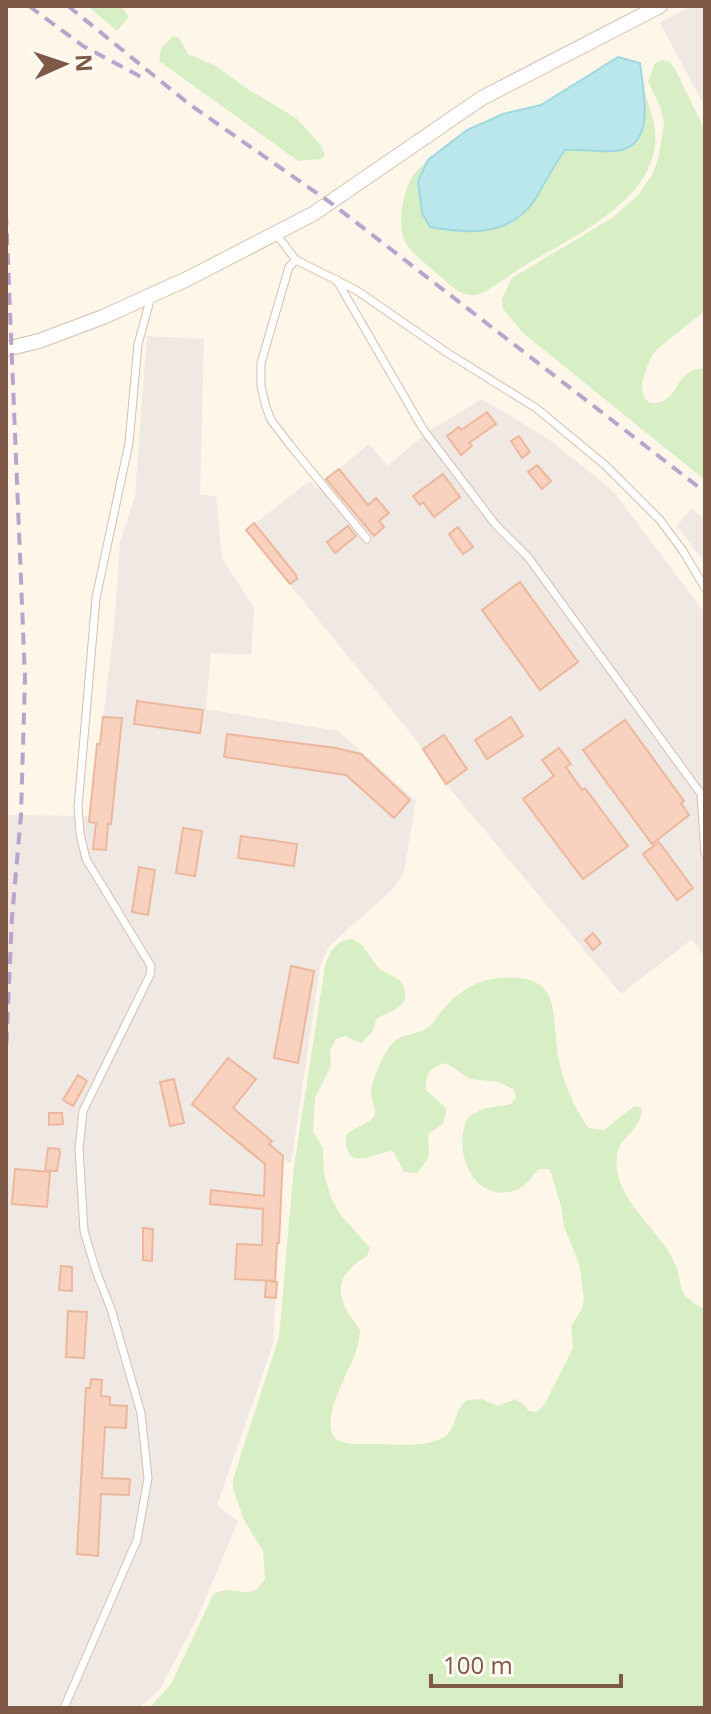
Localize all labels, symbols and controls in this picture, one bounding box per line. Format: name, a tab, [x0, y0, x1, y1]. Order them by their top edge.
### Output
north arrow	[24, 24, 104, 104]
text: N	[70, 53, 100, 73]
scale bar	[431, 1638, 621, 1688]
text: 100 m	[443, 1648, 513, 1681]

